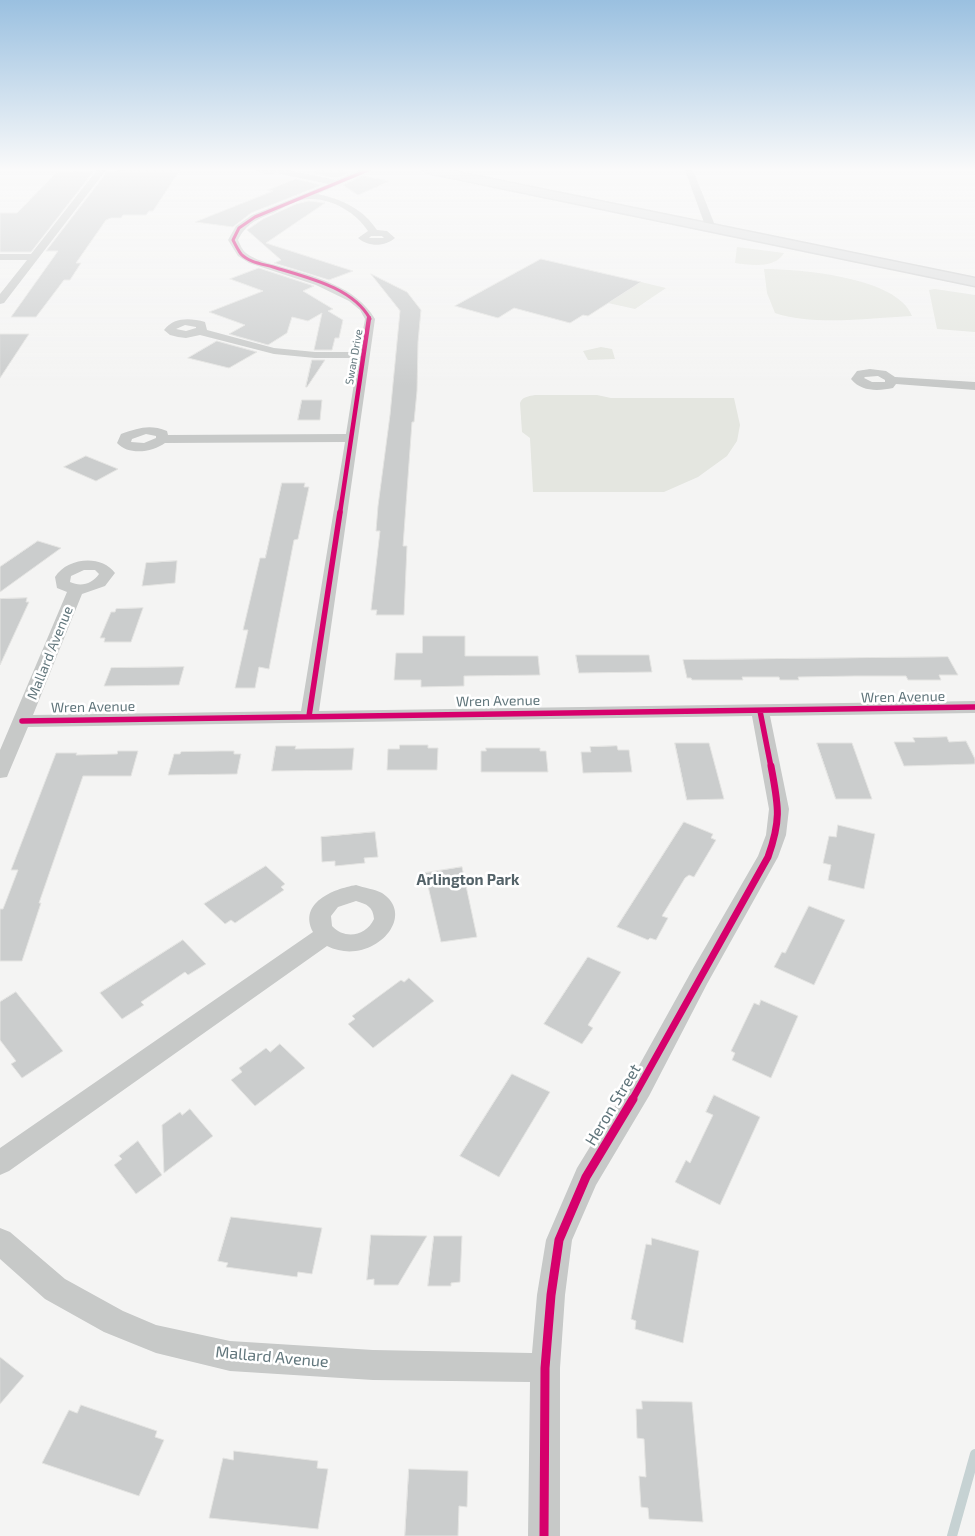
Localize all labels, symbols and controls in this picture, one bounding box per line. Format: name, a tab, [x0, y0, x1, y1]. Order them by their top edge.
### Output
street label: Swan Drive	[343, 328, 365, 386]
street label: Mallard Avenue	[24, 604, 76, 702]
street label: Wren Avenue	[861, 688, 945, 706]
street label: Wren Avenue	[456, 692, 540, 710]
street label: Wren Avenue	[51, 698, 135, 716]
district label: Arlington Park	[417, 871, 519, 889]
street label: Heron Street	[581, 1061, 645, 1149]
street label: Mallard Avenue	[215, 1342, 329, 1372]

